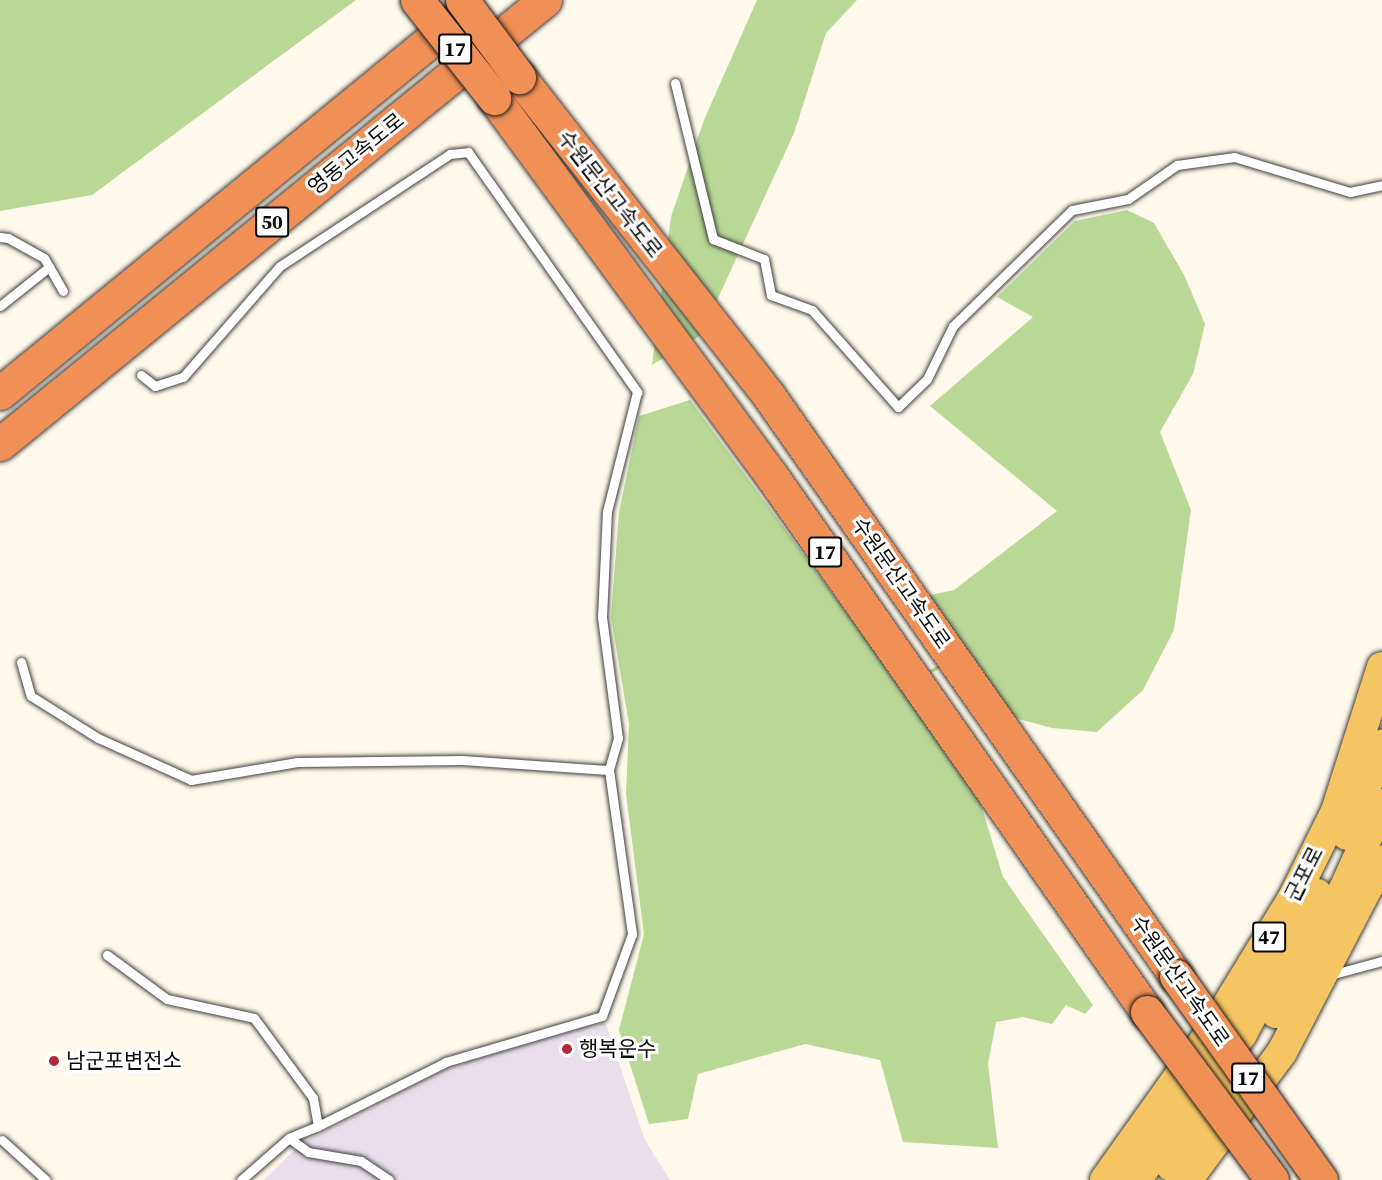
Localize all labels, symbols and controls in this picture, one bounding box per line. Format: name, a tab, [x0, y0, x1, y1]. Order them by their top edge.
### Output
road number: 17	[437, 32, 473, 66]
street label: 영동고속도로	[303, 108, 409, 200]
street label: 수원문산고속도로	[552, 125, 668, 263]
road number: 50	[254, 205, 290, 239]
street label: 수원문산고속도로	[846, 512, 956, 654]
road number: 17	[807, 535, 843, 569]
street label: 군포로	[1280, 842, 1328, 906]
street label: 수원문산고속도로	[1125, 910, 1235, 1052]
road number: 47	[1251, 920, 1287, 954]
place label: 행복운수	[579, 1036, 656, 1062]
marker: 행복운수	[560, 1042, 574, 1056]
place label: 남군포변전소	[66, 1048, 182, 1074]
marker: 남군포변전소	[47, 1054, 61, 1068]
road number: 17	[1230, 1061, 1266, 1095]

